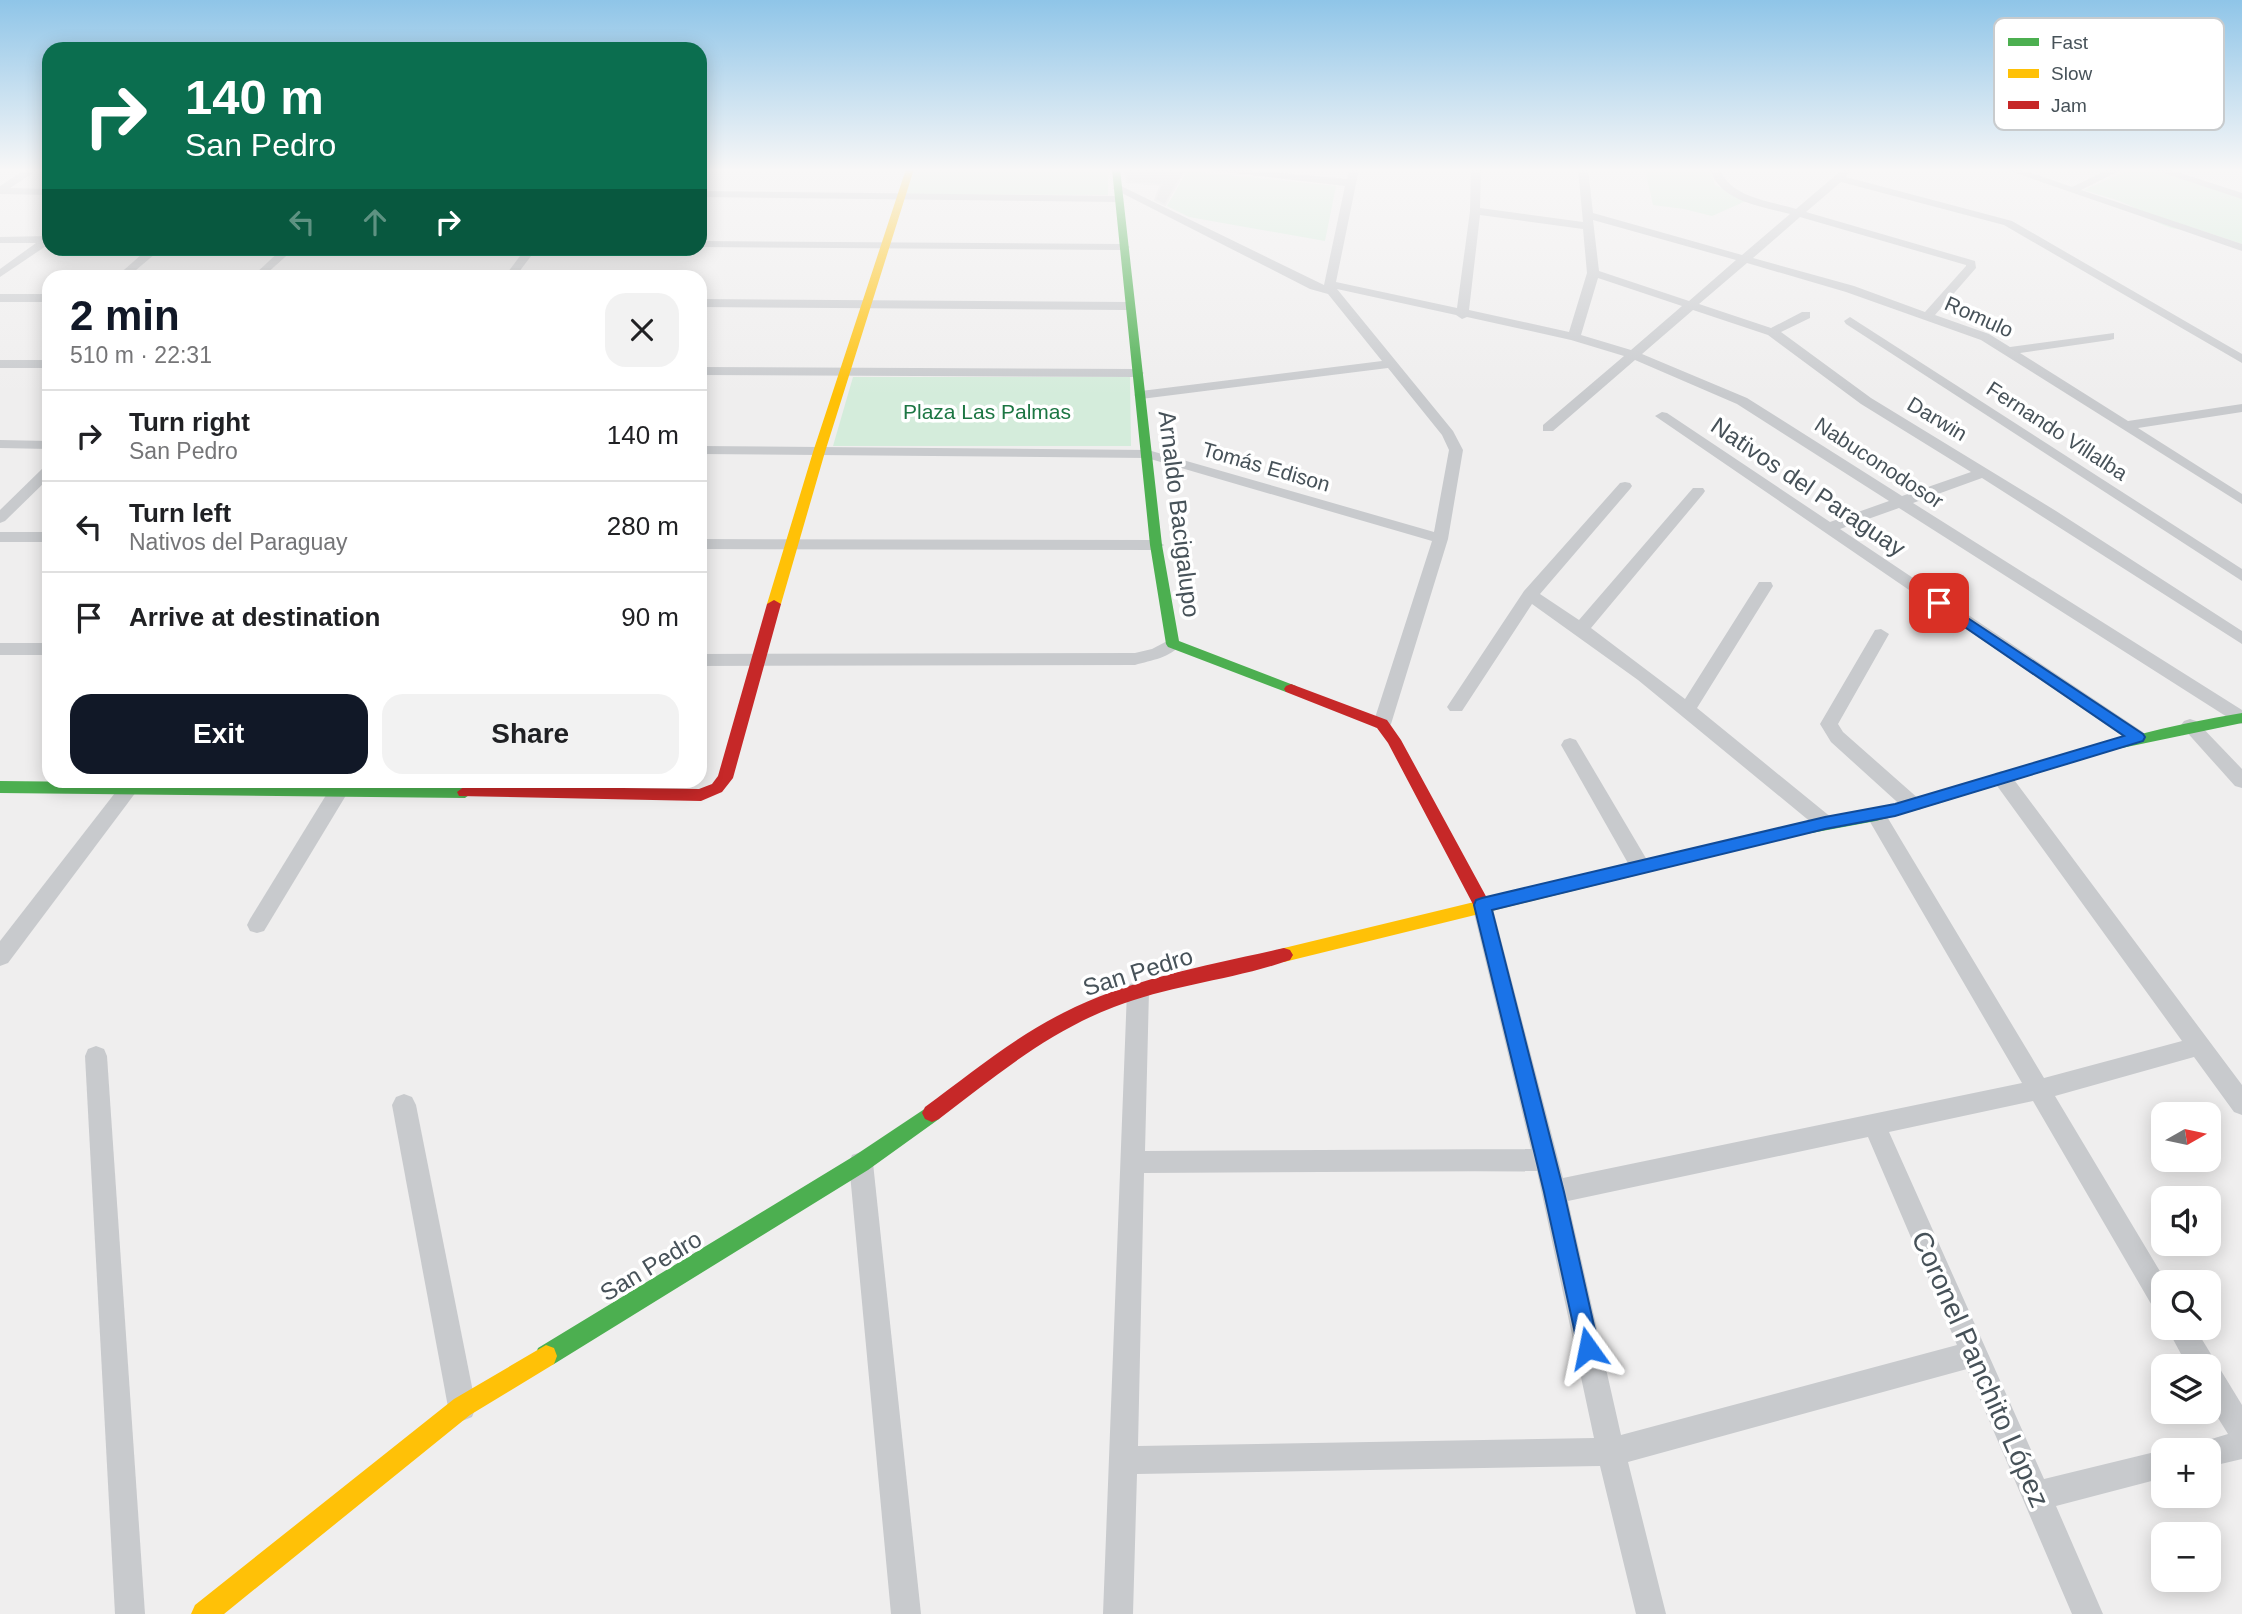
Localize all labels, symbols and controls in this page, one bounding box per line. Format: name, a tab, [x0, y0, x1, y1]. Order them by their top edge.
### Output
legend	[1994, 18, 2224, 130]
text: Fast	[2051, 32, 2089, 53]
text: Slow	[2051, 63, 2092, 84]
icon: right	[70, 70, 161, 161]
text: 140 m	[185, 70, 324, 124]
text: Jam	[2051, 95, 2087, 116]
text: San Pedro	[185, 127, 336, 163]
icon: left	[283, 203, 321, 241]
icon: ahead	[356, 203, 394, 241]
icon: right	[429, 203, 467, 241]
street label: Romulo	[1941, 291, 2017, 342]
text: 2 min	[70, 292, 180, 339]
button: close	[605, 293, 679, 367]
text: 510 m · 22:31	[70, 342, 212, 368]
street label: Fernando Villalba	[1983, 377, 2132, 485]
street label: Darwin	[1903, 392, 1971, 445]
park label: Plaza Las Palmas	[903, 400, 1071, 423]
text: Turn right	[129, 407, 250, 437]
street label: Arnaldo Bacigalupo	[1153, 409, 1206, 619]
street label: Nativos del Paraguay	[1706, 412, 1910, 562]
street label: Nabuconodosor	[1811, 413, 1948, 513]
icon: right	[70, 417, 108, 455]
text: 140 m	[607, 420, 679, 450]
street label: Tomás Edison	[1200, 437, 1333, 496]
text: San Pedro	[129, 438, 238, 464]
text: Turn left	[129, 498, 231, 528]
icon: left	[70, 508, 108, 546]
text: 280 m	[607, 511, 679, 541]
text: Nativos del Paraguay	[129, 529, 348, 555]
pin	[1909, 573, 1969, 633]
icon: arrive	[1920, 584, 1958, 622]
icon: arrive	[70, 599, 108, 637]
text: Arrive at destination	[129, 602, 380, 632]
text: 90 m	[621, 602, 679, 632]
button: Exit	[70, 694, 368, 774]
button: Share	[382, 694, 679, 774]
street label: San Pedro	[1080, 942, 1196, 1001]
north arrow	[2151, 1102, 2221, 1172]
map controls	[2151, 1102, 2221, 1592]
button: sound	[2151, 1186, 2221, 1256]
street label: San Pedro	[595, 1225, 706, 1306]
street label: Coronel Panchito López	[1906, 1226, 2055, 1512]
button: search	[2151, 1270, 2221, 1340]
position arrow	[1551, 1311, 1625, 1385]
button: layers	[2151, 1354, 2221, 1424]
button: +	[2151, 1438, 2221, 1508]
button: −	[2151, 1522, 2221, 1592]

